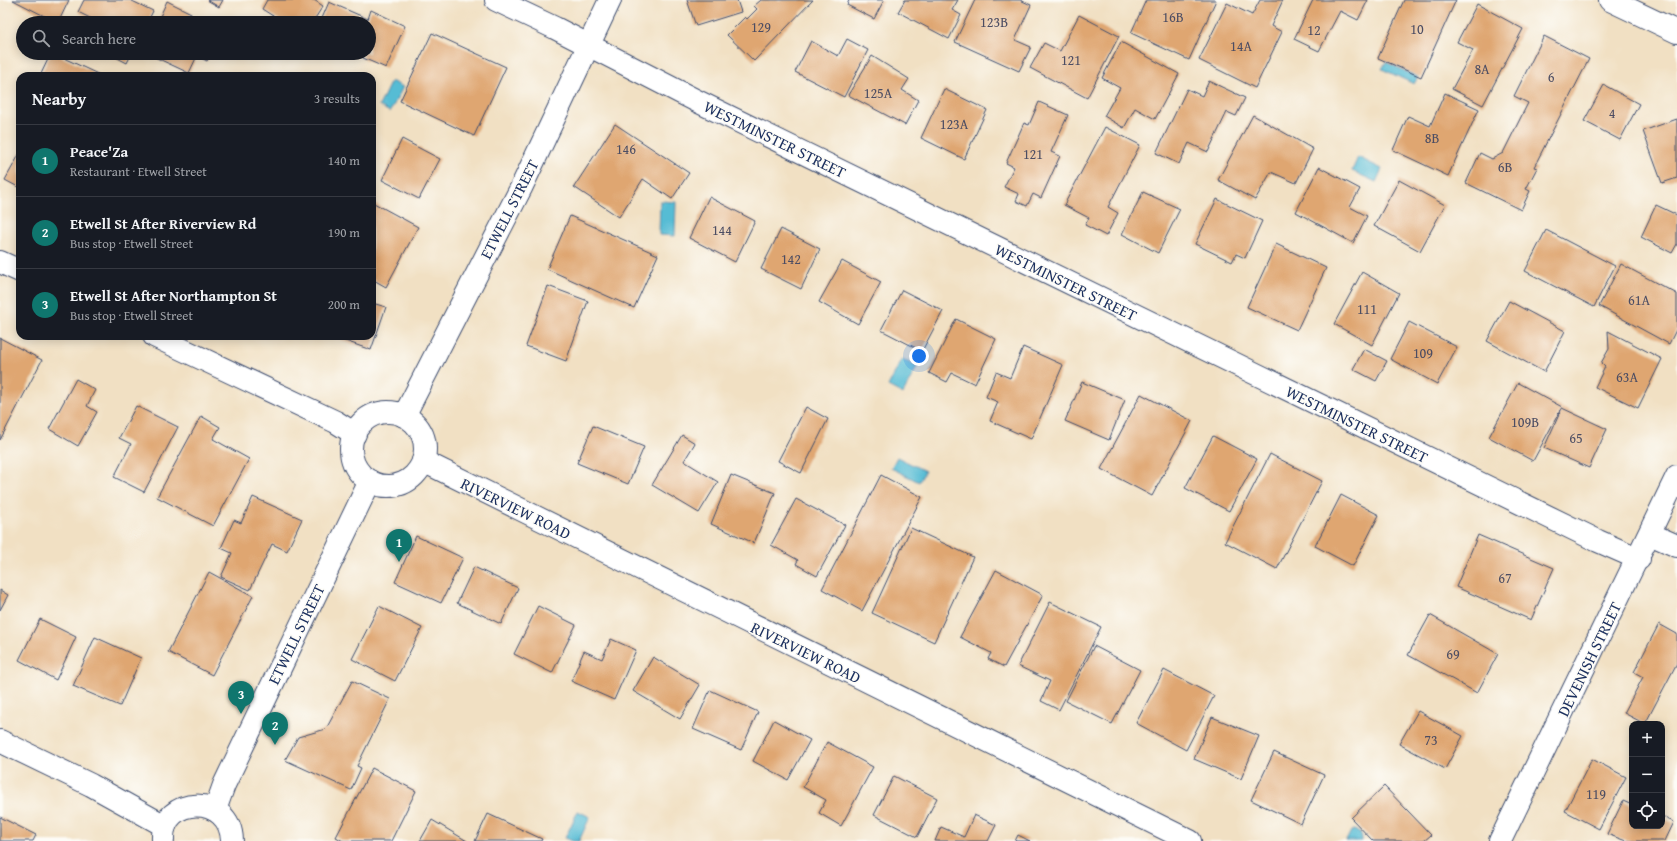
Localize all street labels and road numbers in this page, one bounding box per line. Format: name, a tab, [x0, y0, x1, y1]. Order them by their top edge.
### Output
street label: WESTMINSTER STREET	[700, 94, 850, 184]
street label: ETWELL STREET	[474, 155, 544, 263]
street label: WESTMINSTER STREET	[991, 237, 1141, 327]
street label: WESTMINSTER STREET	[1282, 379, 1432, 469]
street label: RIVERVIEW ROAD	[457, 471, 575, 545]
street label: ETWELL STREET	[261, 580, 331, 688]
street label: DEVENISH STREET	[1551, 598, 1627, 720]
street label: RIVERVIEW ROAD	[747, 615, 865, 689]

